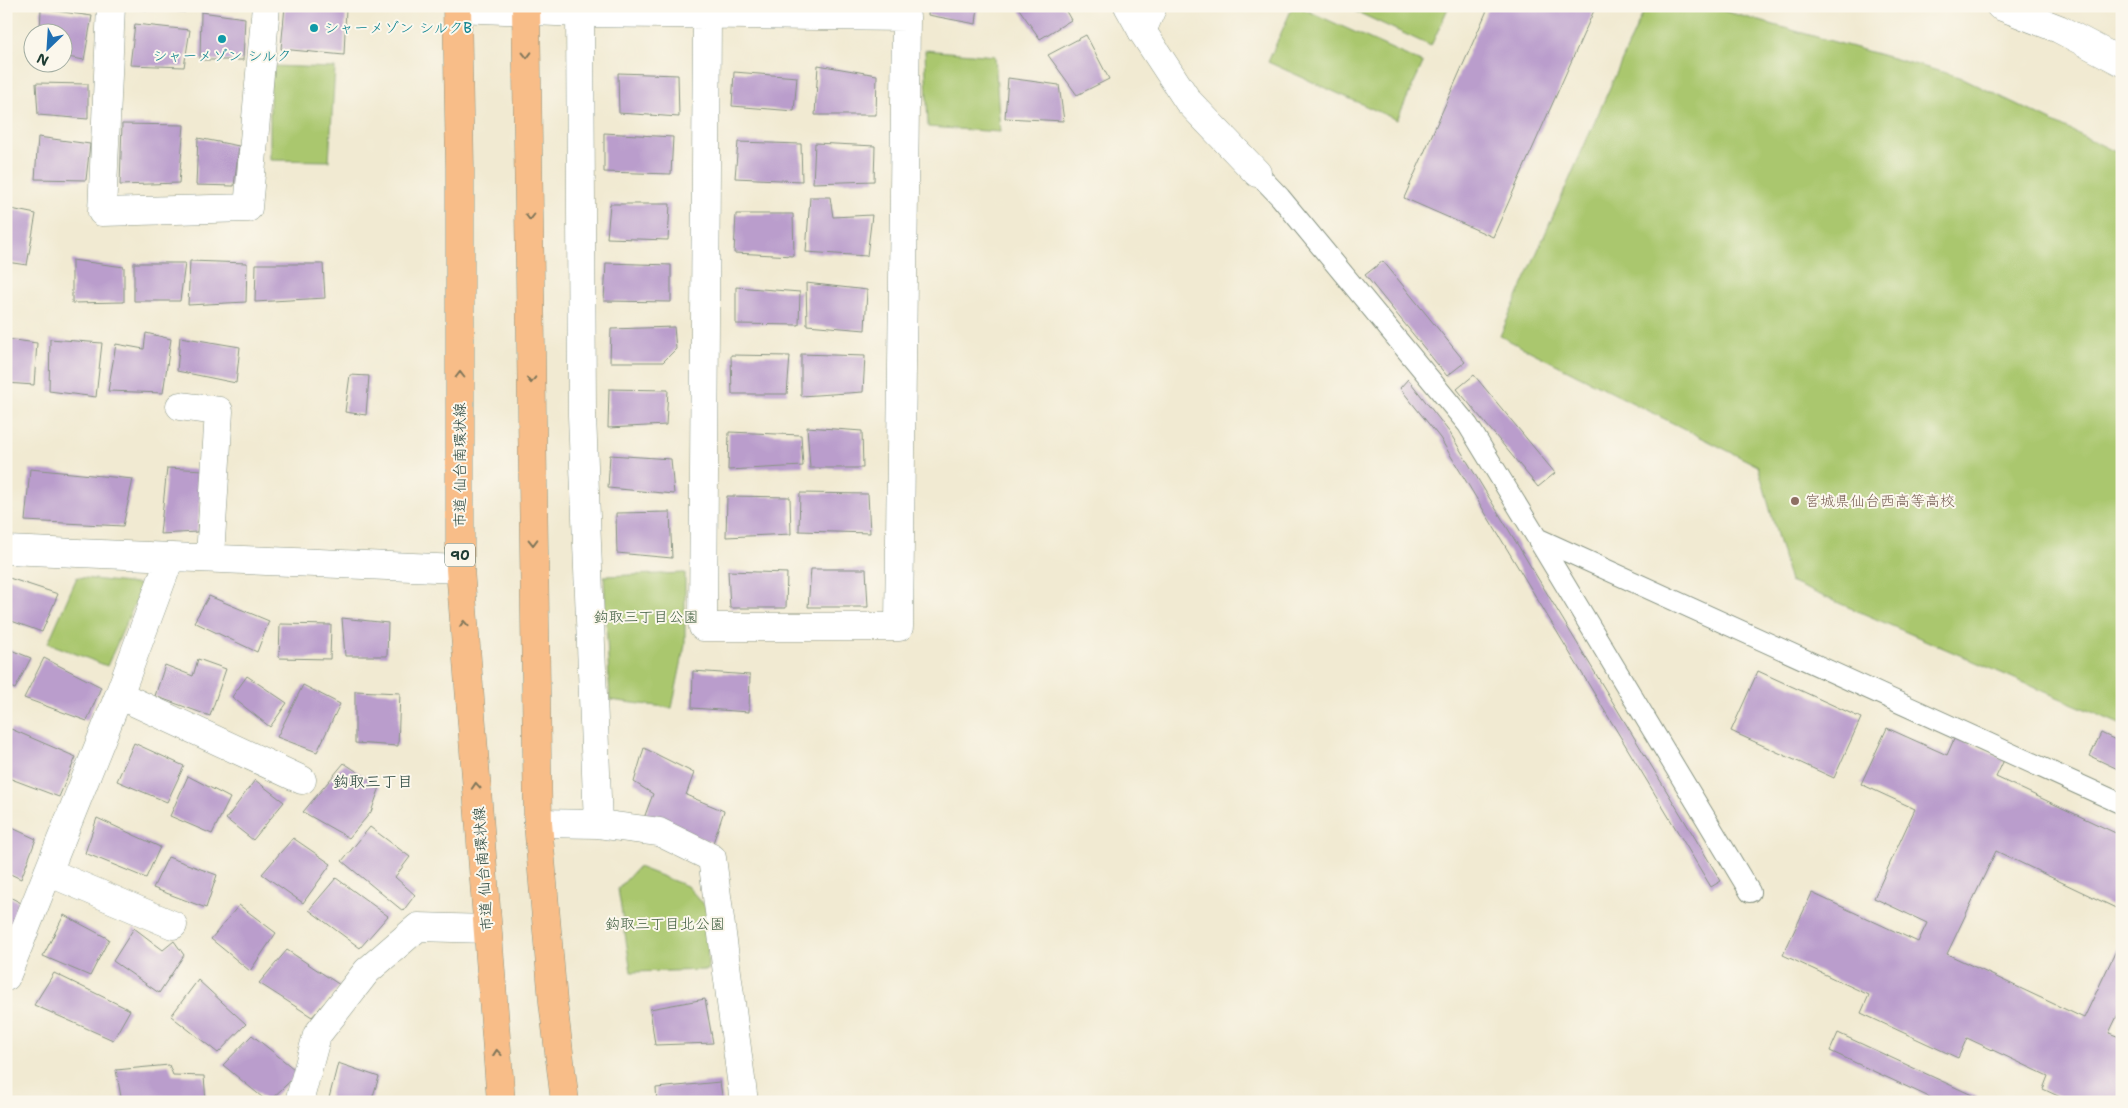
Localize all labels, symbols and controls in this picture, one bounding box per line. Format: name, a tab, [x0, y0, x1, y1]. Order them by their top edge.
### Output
place label: シャーメゾン シルクB	[324, 18, 472, 38]
north arrow	[22, 22, 72, 72]
marker: シャーメゾン シルクB	[308, 22, 320, 34]
marker: シャーメゾン シルク	[216, 33, 228, 45]
place label: シャーメゾン シルク	[152, 46, 292, 66]
text: N	[34, 49, 51, 70]
one-way arrow	[522, 52, 532, 59]
one-way arrow	[524, 214, 535, 222]
one-way arrow	[455, 370, 465, 378]
one-way arrow	[526, 376, 536, 384]
street label: 市道 仙台南環状線	[450, 402, 470, 528]
place label: 宮城県仙台西高等高校	[1805, 491, 1955, 511]
marker: 宮城県仙台西高等高校	[1789, 495, 1801, 507]
one-way arrow	[528, 539, 539, 547]
road number: 90	[445, 544, 475, 566]
park label: 鈎取三丁目公園	[593, 607, 699, 627]
one-way arrow	[459, 620, 470, 628]
district label: 鈎取三丁目	[333, 771, 413, 792]
one-way arrow	[471, 782, 482, 790]
street label: 市道 仙台南環状線	[469, 806, 497, 932]
park label: 鈎取三丁目北公園	[605, 914, 725, 934]
one-way arrow	[492, 1049, 503, 1057]

